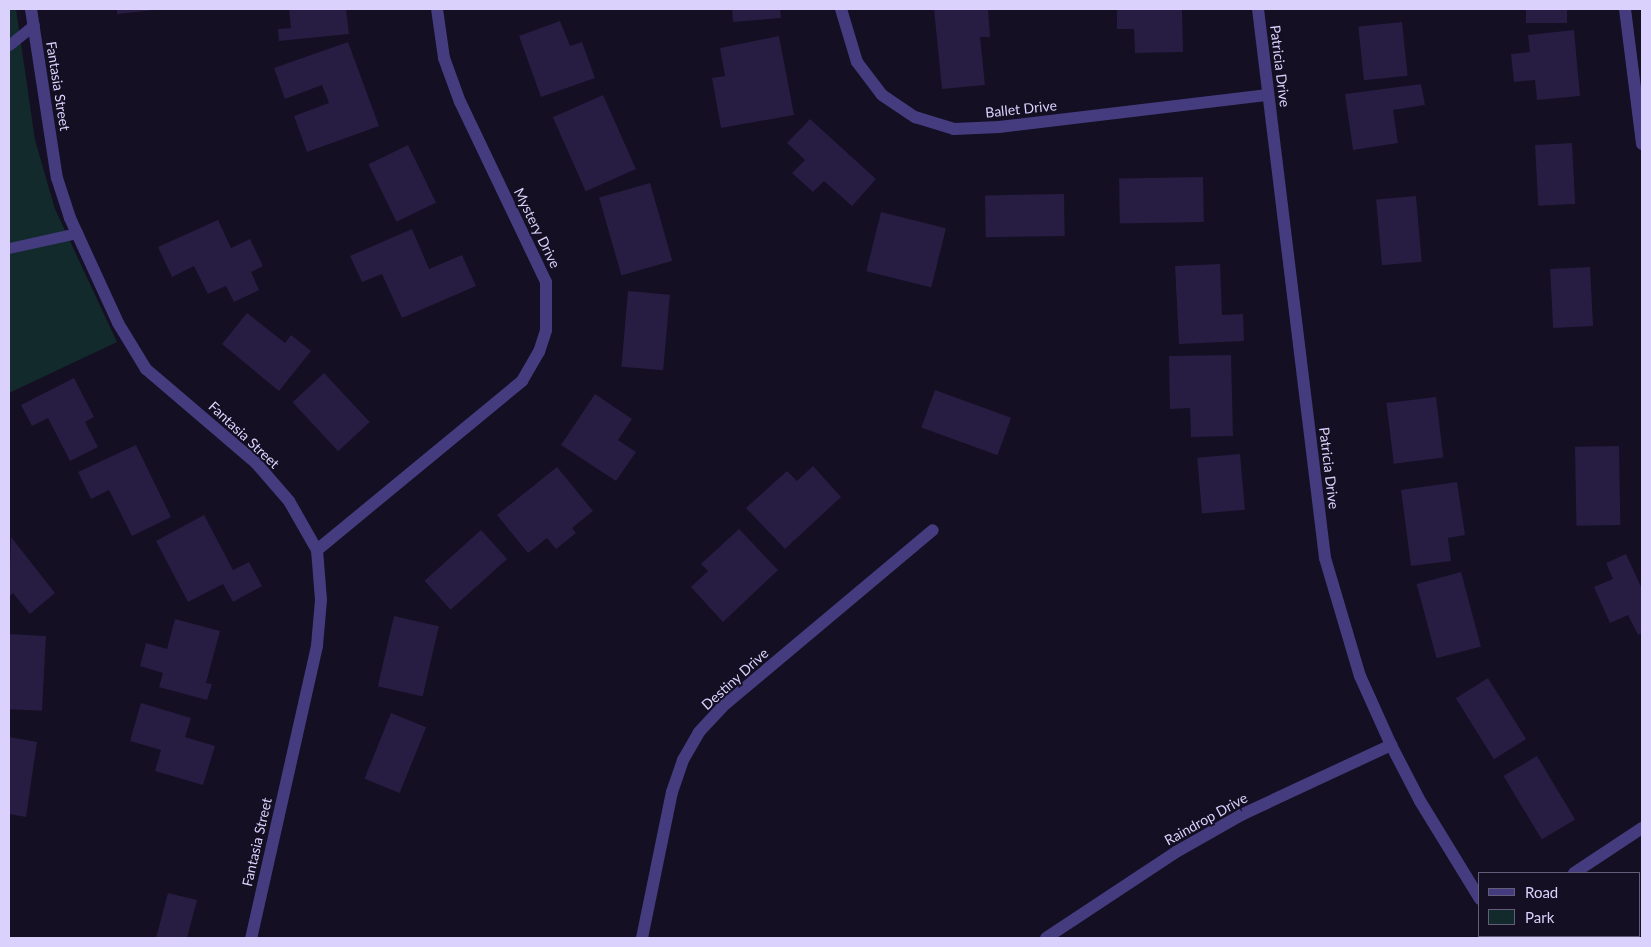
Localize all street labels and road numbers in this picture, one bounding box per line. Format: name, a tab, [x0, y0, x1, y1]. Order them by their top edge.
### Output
street label: Patricia Drive	[1267, 24, 1293, 108]
street label: Fantasia Street	[43, 40, 73, 132]
street label: Ballet Drive	[984, 97, 1058, 121]
street label: Mystery Drive	[510, 185, 564, 271]
street label: Fantasia Street	[205, 398, 283, 472]
street label: Patricia Drive	[1316, 426, 1342, 510]
street label: Destiny Drive	[698, 645, 772, 713]
street label: Raindrop Drive	[1162, 789, 1250, 849]
street label: Fantasia Street	[239, 796, 275, 888]

